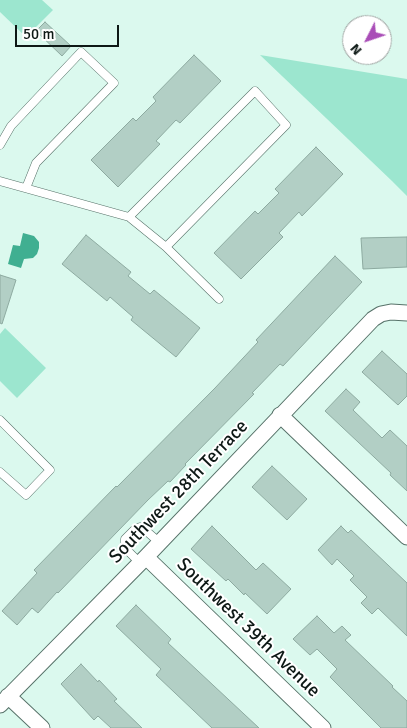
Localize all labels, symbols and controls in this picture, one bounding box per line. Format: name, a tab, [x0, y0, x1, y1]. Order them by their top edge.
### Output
scale bar	[18, 15, 121, 47]
north arrow	[342, 15, 392, 65]
text: 50 m	[23, 25, 54, 43]
text: N	[346, 40, 366, 59]
street label: Southwest 28th Terrace	[105, 416, 253, 568]
street label: Southwest 39th Avenue	[171, 554, 325, 702]

